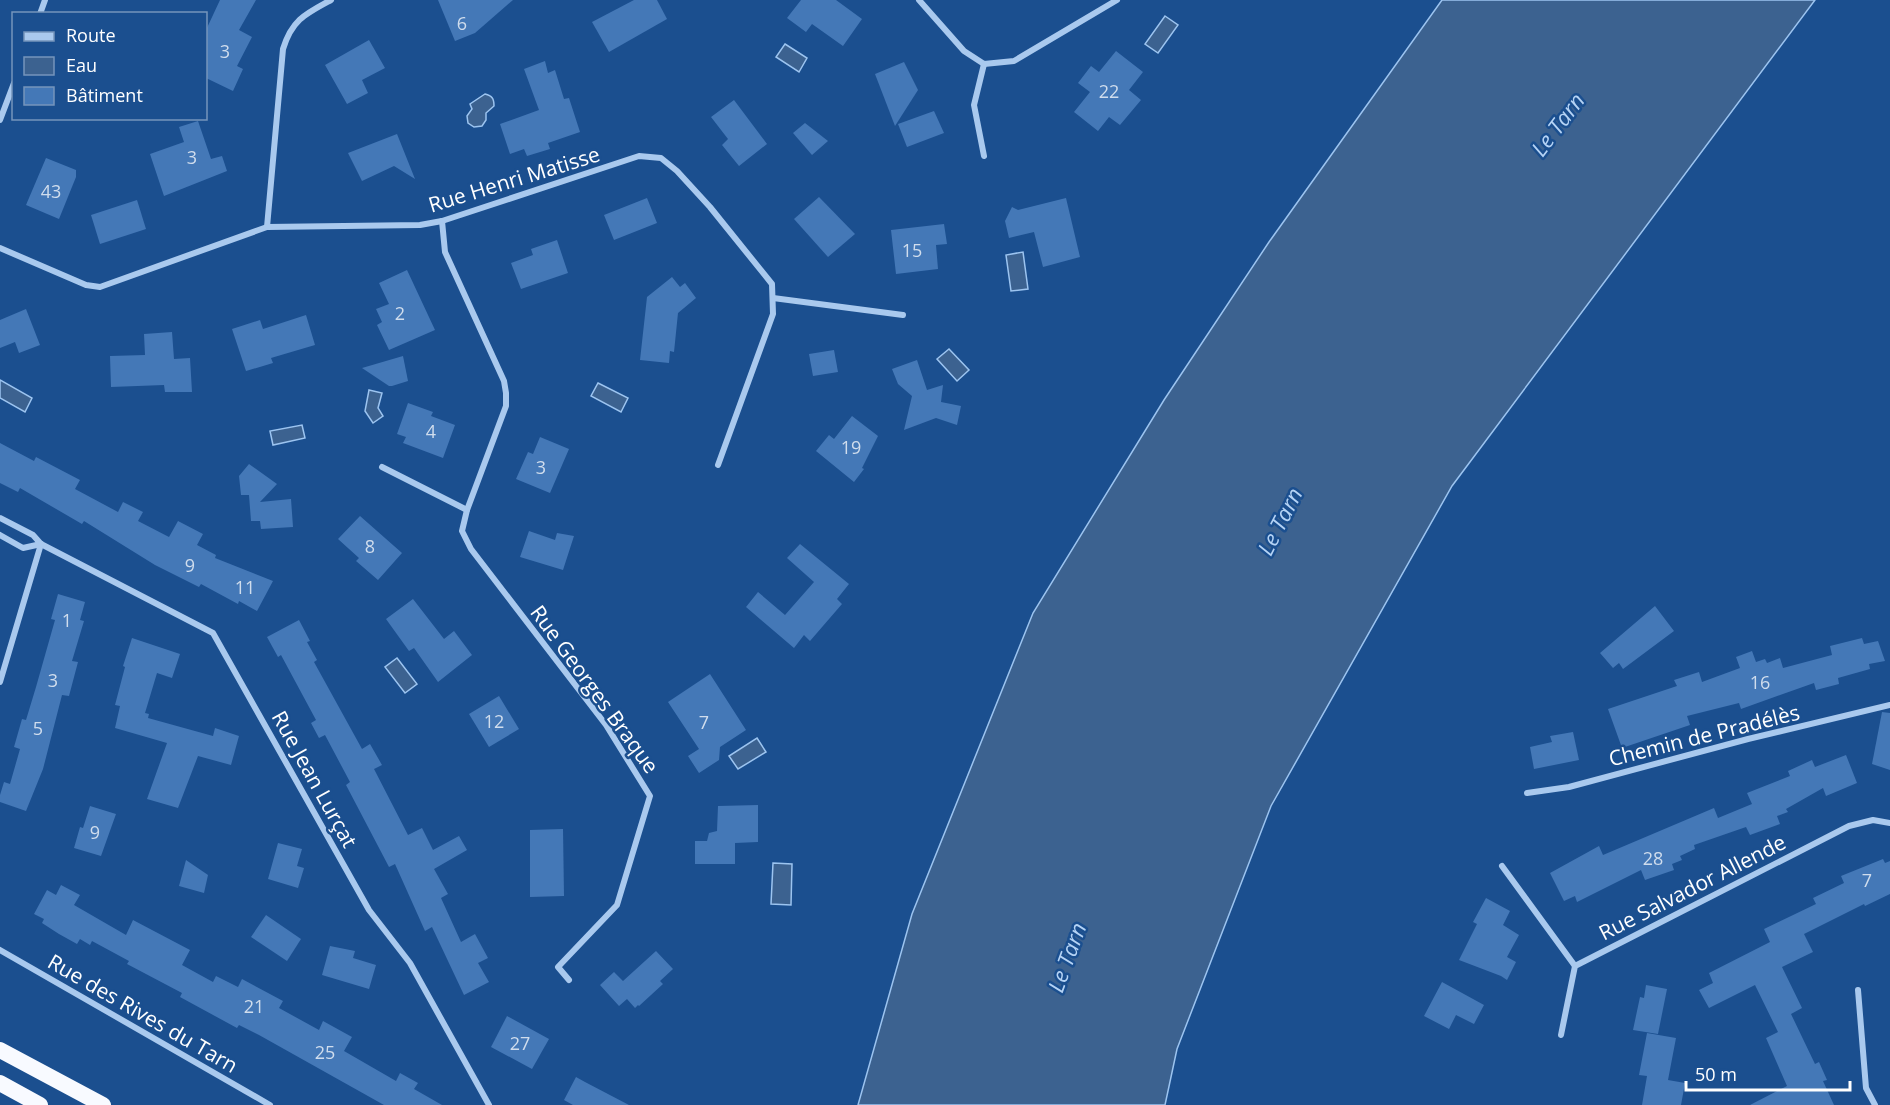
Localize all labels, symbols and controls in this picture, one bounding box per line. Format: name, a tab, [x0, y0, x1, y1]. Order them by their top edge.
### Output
house number: 6	[457, 11, 467, 35]
legend	[12, 12, 207, 120]
text: Route	[66, 23, 116, 47]
house number: 3	[220, 39, 230, 63]
text: Eau	[66, 53, 97, 77]
house number: 22	[1099, 79, 1119, 103]
text: Bâtiment	[66, 83, 143, 107]
water label: Le Tarn	[1523, 86, 1591, 162]
street label: Rue Henri Matisse	[425, 140, 603, 218]
house number: 3	[187, 145, 197, 169]
house number: 43	[41, 179, 61, 203]
house number: 15	[902, 238, 922, 262]
house number: 2	[395, 301, 405, 325]
house number: 4	[426, 419, 436, 443]
house number: 19	[841, 435, 861, 459]
house number: 3	[536, 455, 546, 479]
water label: Le Tarn	[1249, 482, 1309, 560]
house number: 8	[365, 534, 375, 558]
house number: 9	[185, 553, 195, 577]
house number: 11	[235, 575, 255, 599]
street label: Rue Georges Braque	[524, 599, 666, 779]
house number: 1	[62, 608, 72, 632]
house number: 3	[48, 668, 58, 692]
house number: 16	[1750, 670, 1770, 694]
street label: Chemin de Pradélès	[1606, 698, 1802, 772]
street label: Rue Jean Lurçat	[266, 706, 364, 852]
house number: 12	[484, 709, 504, 733]
house number: 7	[699, 710, 709, 734]
house number: 5	[33, 716, 43, 740]
house number: 9	[90, 820, 100, 844]
street label: Rue Salvador Allende	[1594, 828, 1790, 946]
house number: 28	[1643, 846, 1663, 870]
house number: 7	[1862, 868, 1872, 892]
water label: Le Tarn	[1040, 918, 1092, 996]
street label: Rue des Rives du Tarn	[43, 947, 243, 1079]
house number: 21	[244, 994, 264, 1018]
house number: 27	[510, 1031, 530, 1055]
house number: 25	[315, 1040, 335, 1064]
scale bar	[1686, 1054, 1850, 1092]
text: 50 m	[1695, 1062, 1737, 1086]

